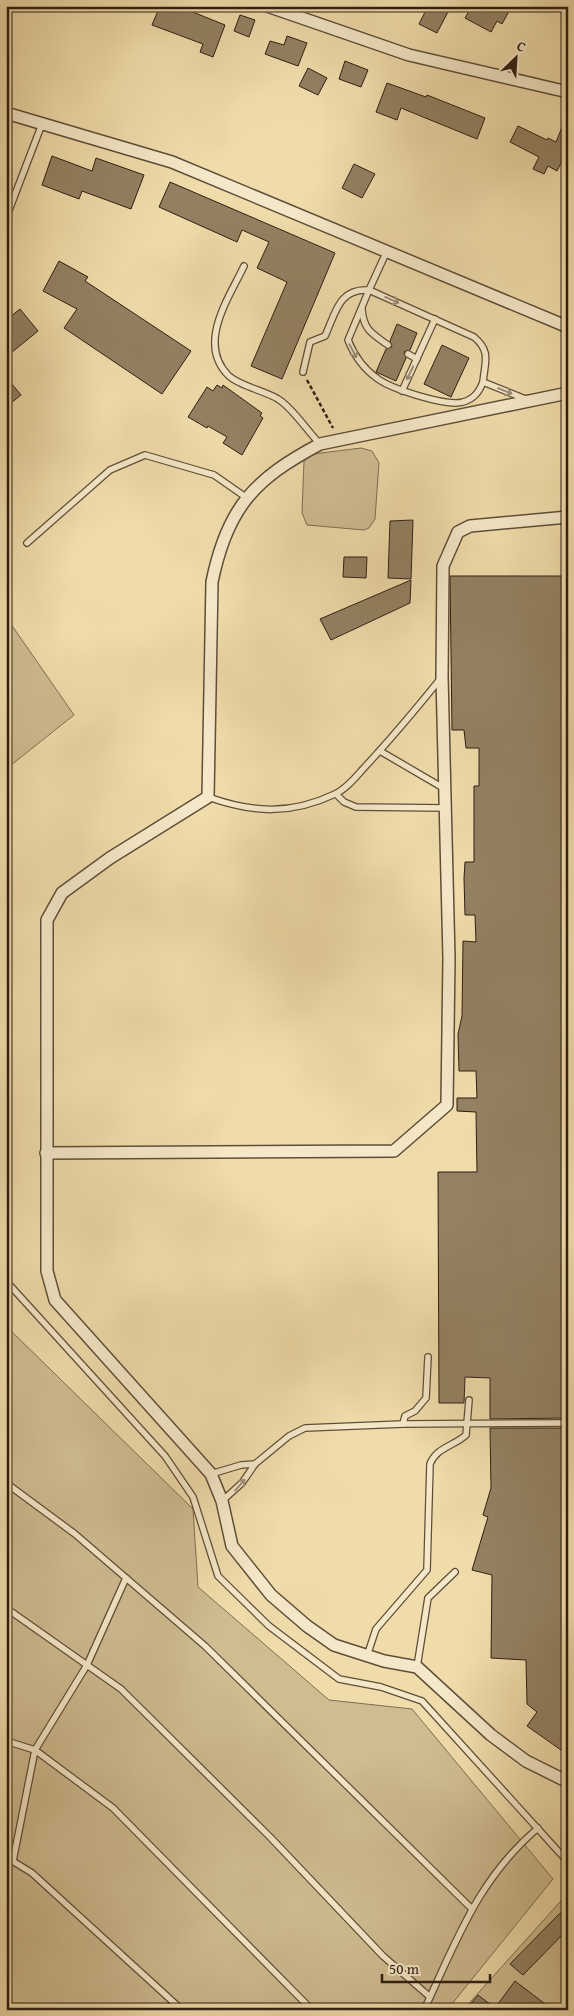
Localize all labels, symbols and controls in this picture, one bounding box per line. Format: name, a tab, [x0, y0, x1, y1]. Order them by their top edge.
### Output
north arrow	[492, 32, 542, 82]
text: С	[514, 35, 529, 57]
one-way arrow	[384, 296, 399, 306]
one-way arrow	[348, 343, 358, 358]
one-way arrow	[405, 365, 415, 380]
one-way arrow	[497, 386, 512, 396]
one-way arrow	[235, 1478, 246, 1491]
scale bar	[382, 1951, 489, 1983]
text: 50 m	[389, 1958, 420, 1979]

